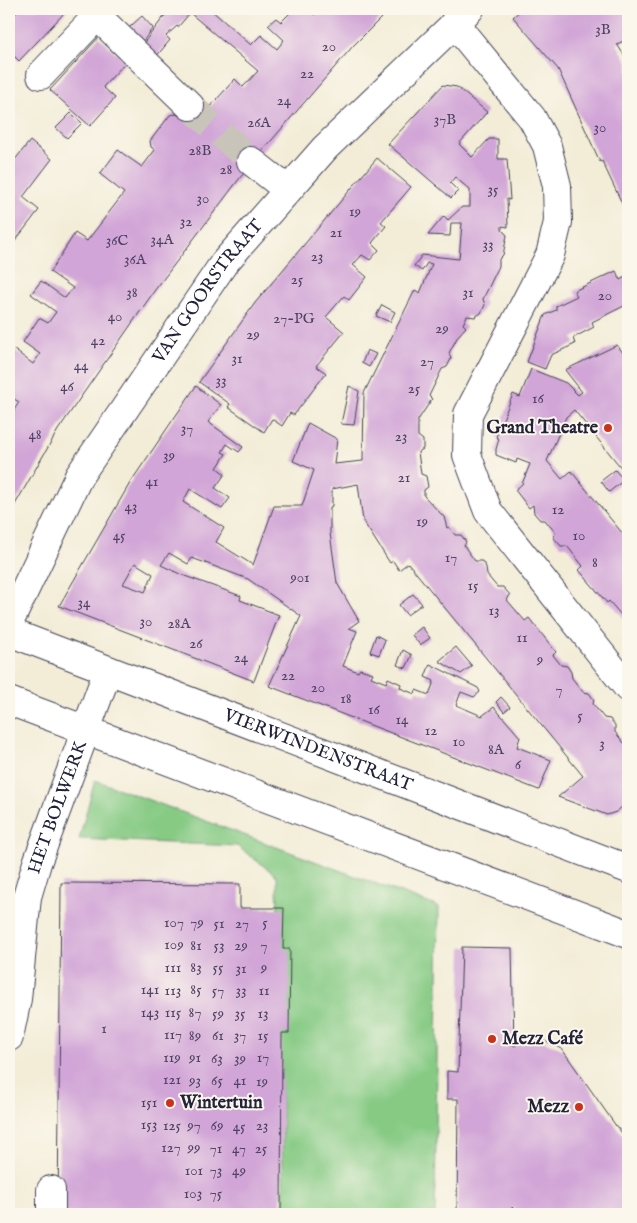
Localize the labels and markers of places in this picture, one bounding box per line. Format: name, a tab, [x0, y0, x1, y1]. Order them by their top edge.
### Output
place label: Grand Theatre	[486, 417, 599, 440]
marker: Grand Theatre	[602, 422, 614, 434]
place label: Mezz Café	[502, 1028, 584, 1051]
marker: Mezz Café	[486, 1033, 498, 1045]
place label: Wintertuin	[179, 1092, 263, 1115]
place label: Mezz	[527, 1096, 570, 1119]
marker: Wintertuin	[164, 1097, 176, 1109]
marker: Mezz	[573, 1101, 585, 1113]

